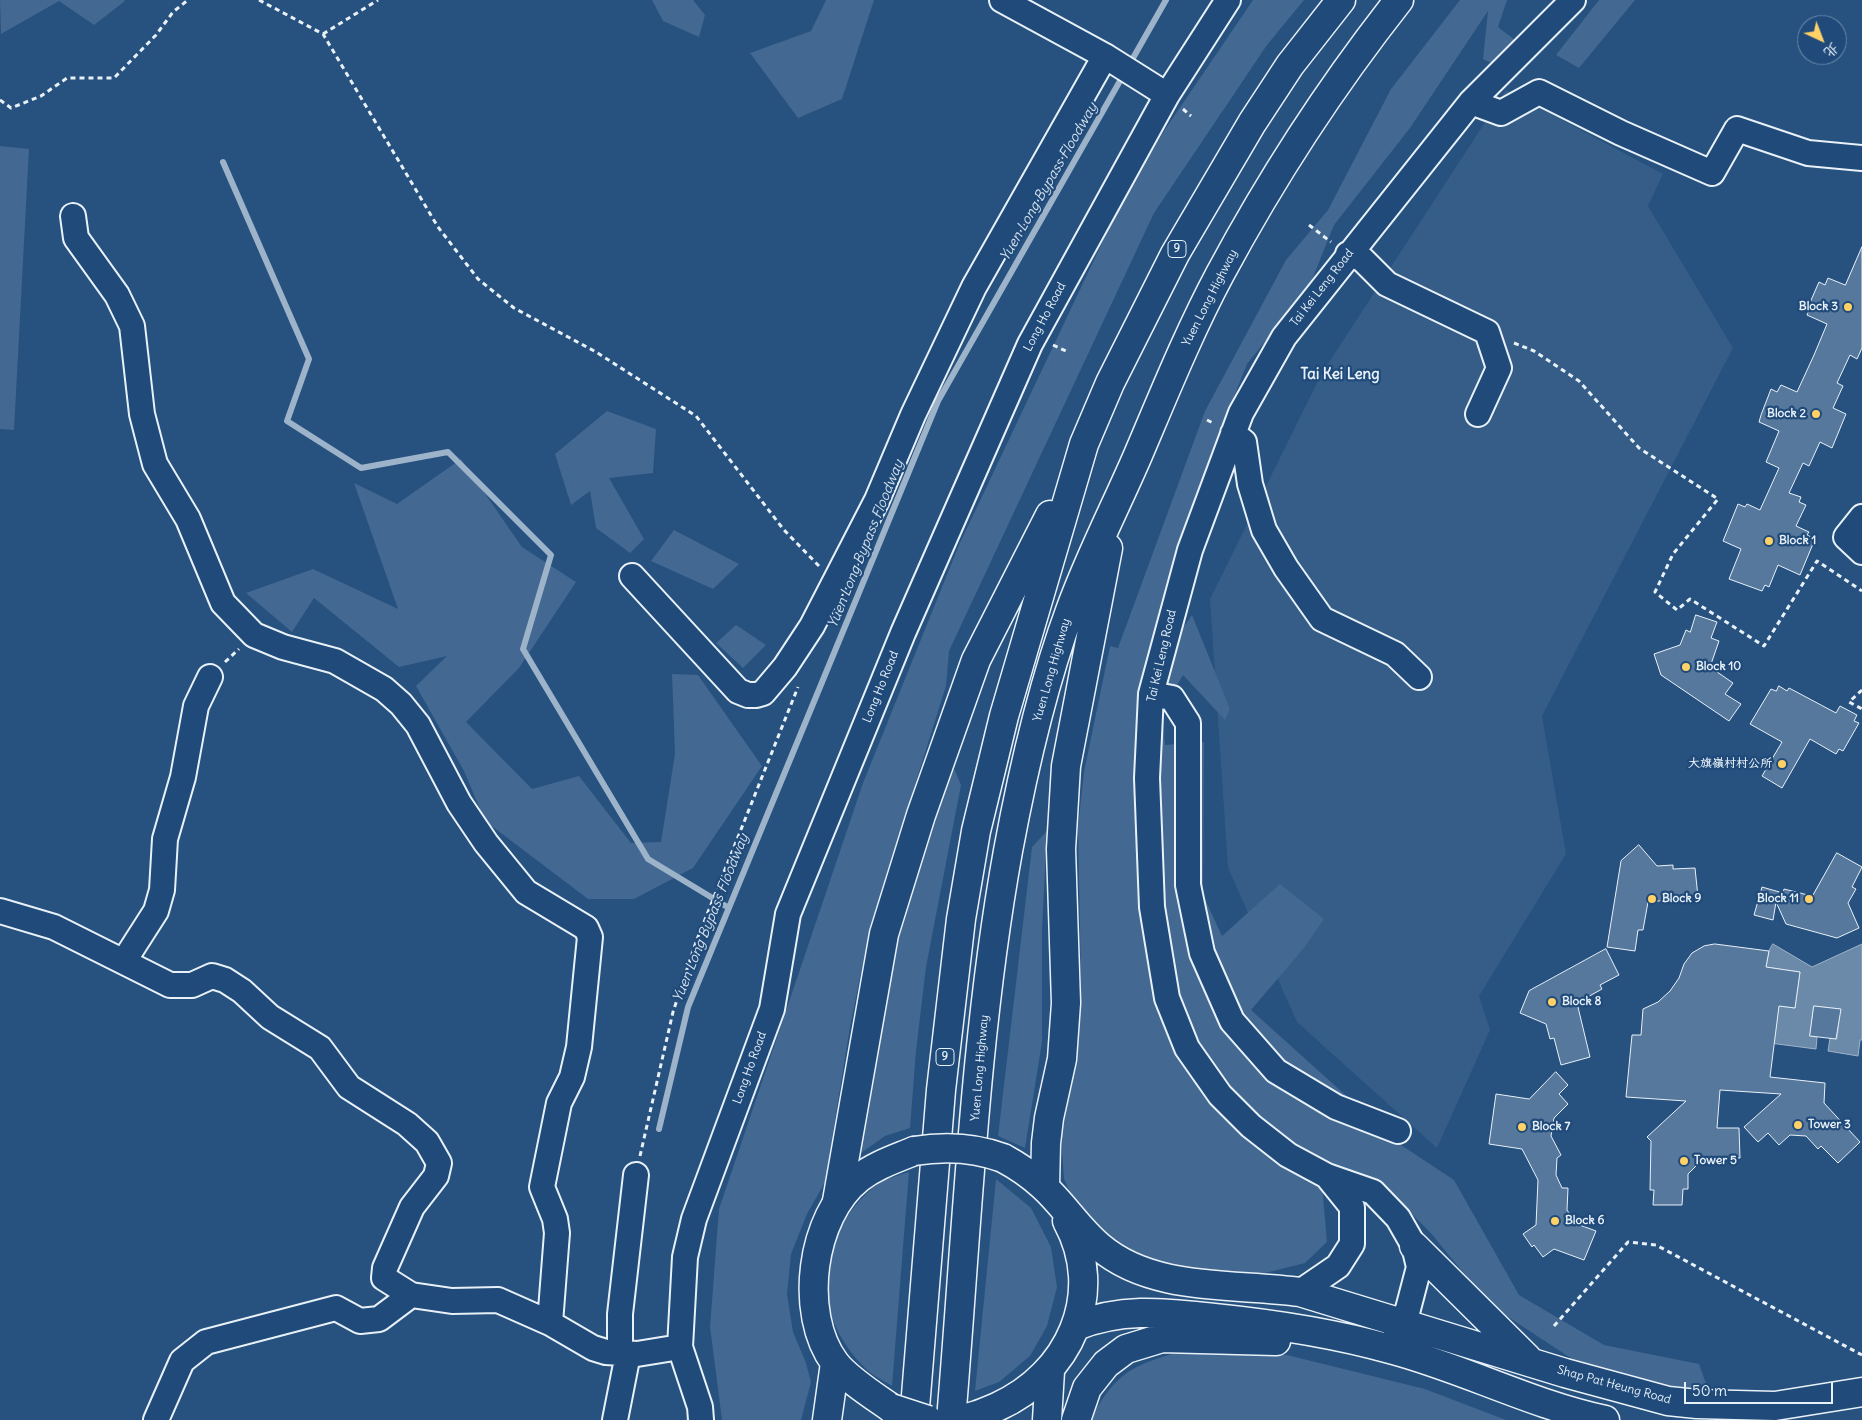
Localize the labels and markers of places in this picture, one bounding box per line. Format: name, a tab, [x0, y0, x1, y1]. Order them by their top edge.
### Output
place label: Block 3	[1799, 300, 1838, 314]
marker: Block 3	[1842, 301, 1854, 313]
place label: Block 2	[1767, 407, 1806, 421]
marker: Block 2	[1810, 408, 1822, 420]
place label: Block 1	[1779, 534, 1816, 548]
marker: Block 1	[1763, 535, 1775, 547]
place label: Block 10	[1696, 660, 1741, 674]
marker: Block 10	[1680, 661, 1692, 673]
place label: 大旗嶺村村公所	[1688, 757, 1772, 771]
marker: 大旗嶺村村公所	[1776, 758, 1788, 770]
place label: Block 9	[1662, 892, 1701, 906]
place label: Block 11	[1757, 892, 1799, 906]
marker: Block 9	[1646, 893, 1658, 905]
marker: Block 11	[1803, 893, 1815, 905]
place label: Block 8	[1562, 995, 1601, 1009]
marker: Block 8	[1546, 996, 1558, 1008]
place label: Tower 3	[1808, 1118, 1851, 1132]
marker: Tower 3	[1792, 1119, 1804, 1131]
place label: Block 7	[1532, 1120, 1570, 1134]
marker: Block 7	[1516, 1121, 1528, 1133]
place label: Tower 5	[1694, 1154, 1737, 1168]
marker: Tower 5	[1678, 1155, 1690, 1167]
place label: Block 6	[1565, 1214, 1604, 1228]
marker: Block 6	[1549, 1215, 1561, 1227]

